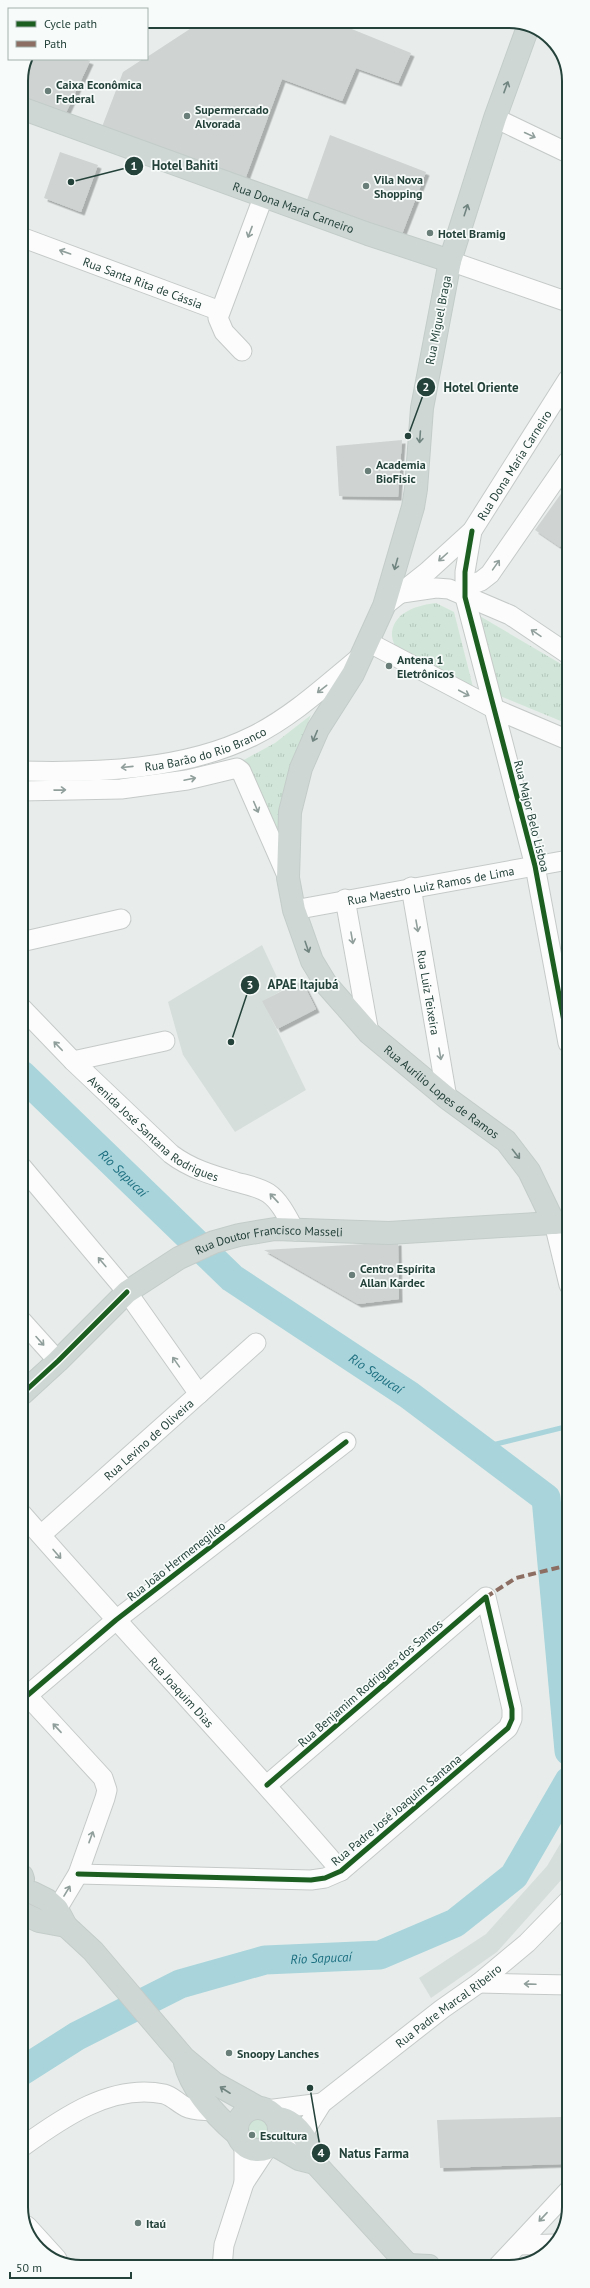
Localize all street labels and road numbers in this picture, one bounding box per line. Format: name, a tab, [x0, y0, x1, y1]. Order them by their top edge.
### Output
street label: Rua Dona Maria Carneiro	[231, 178, 356, 236]
street label: Rua Santa Rita de Cássia	[81, 253, 205, 311]
street label: Rua Miguel Braga	[422, 274, 454, 366]
street label: Rua Dona Maria Carneiro	[473, 407, 554, 523]
street label: Rua Barão do Rio Branco	[143, 723, 269, 774]
street label: Rua Major Belo Lisboa	[511, 759, 553, 873]
street label: Rua Maestro Luiz Ramos de Lima	[346, 862, 515, 908]
street label: Rua Luiz Teixeira	[414, 949, 444, 1036]
street label: Rua Aurílio Lopes de Ramos	[381, 1041, 502, 1141]
street label: Avenida José Santana Rodrigues	[85, 1072, 221, 1184]
street label: Rua Doutor Francisco Masseli	[192, 1221, 343, 1257]
street label: Rua Levino de Oliveira	[101, 1395, 196, 1483]
street label: Rua João Hermenegildo	[124, 1518, 228, 1604]
street label: Rua Benjamim Rodrigues dos Santos	[295, 1616, 445, 1750]
street label: Rua Joaquim Dias	[146, 1654, 217, 1730]
street label: Rua Padre José Joaquim Santana	[328, 1751, 464, 1869]
street label: Rua Padre Marcal Ribeiro	[392, 1960, 504, 2050]

